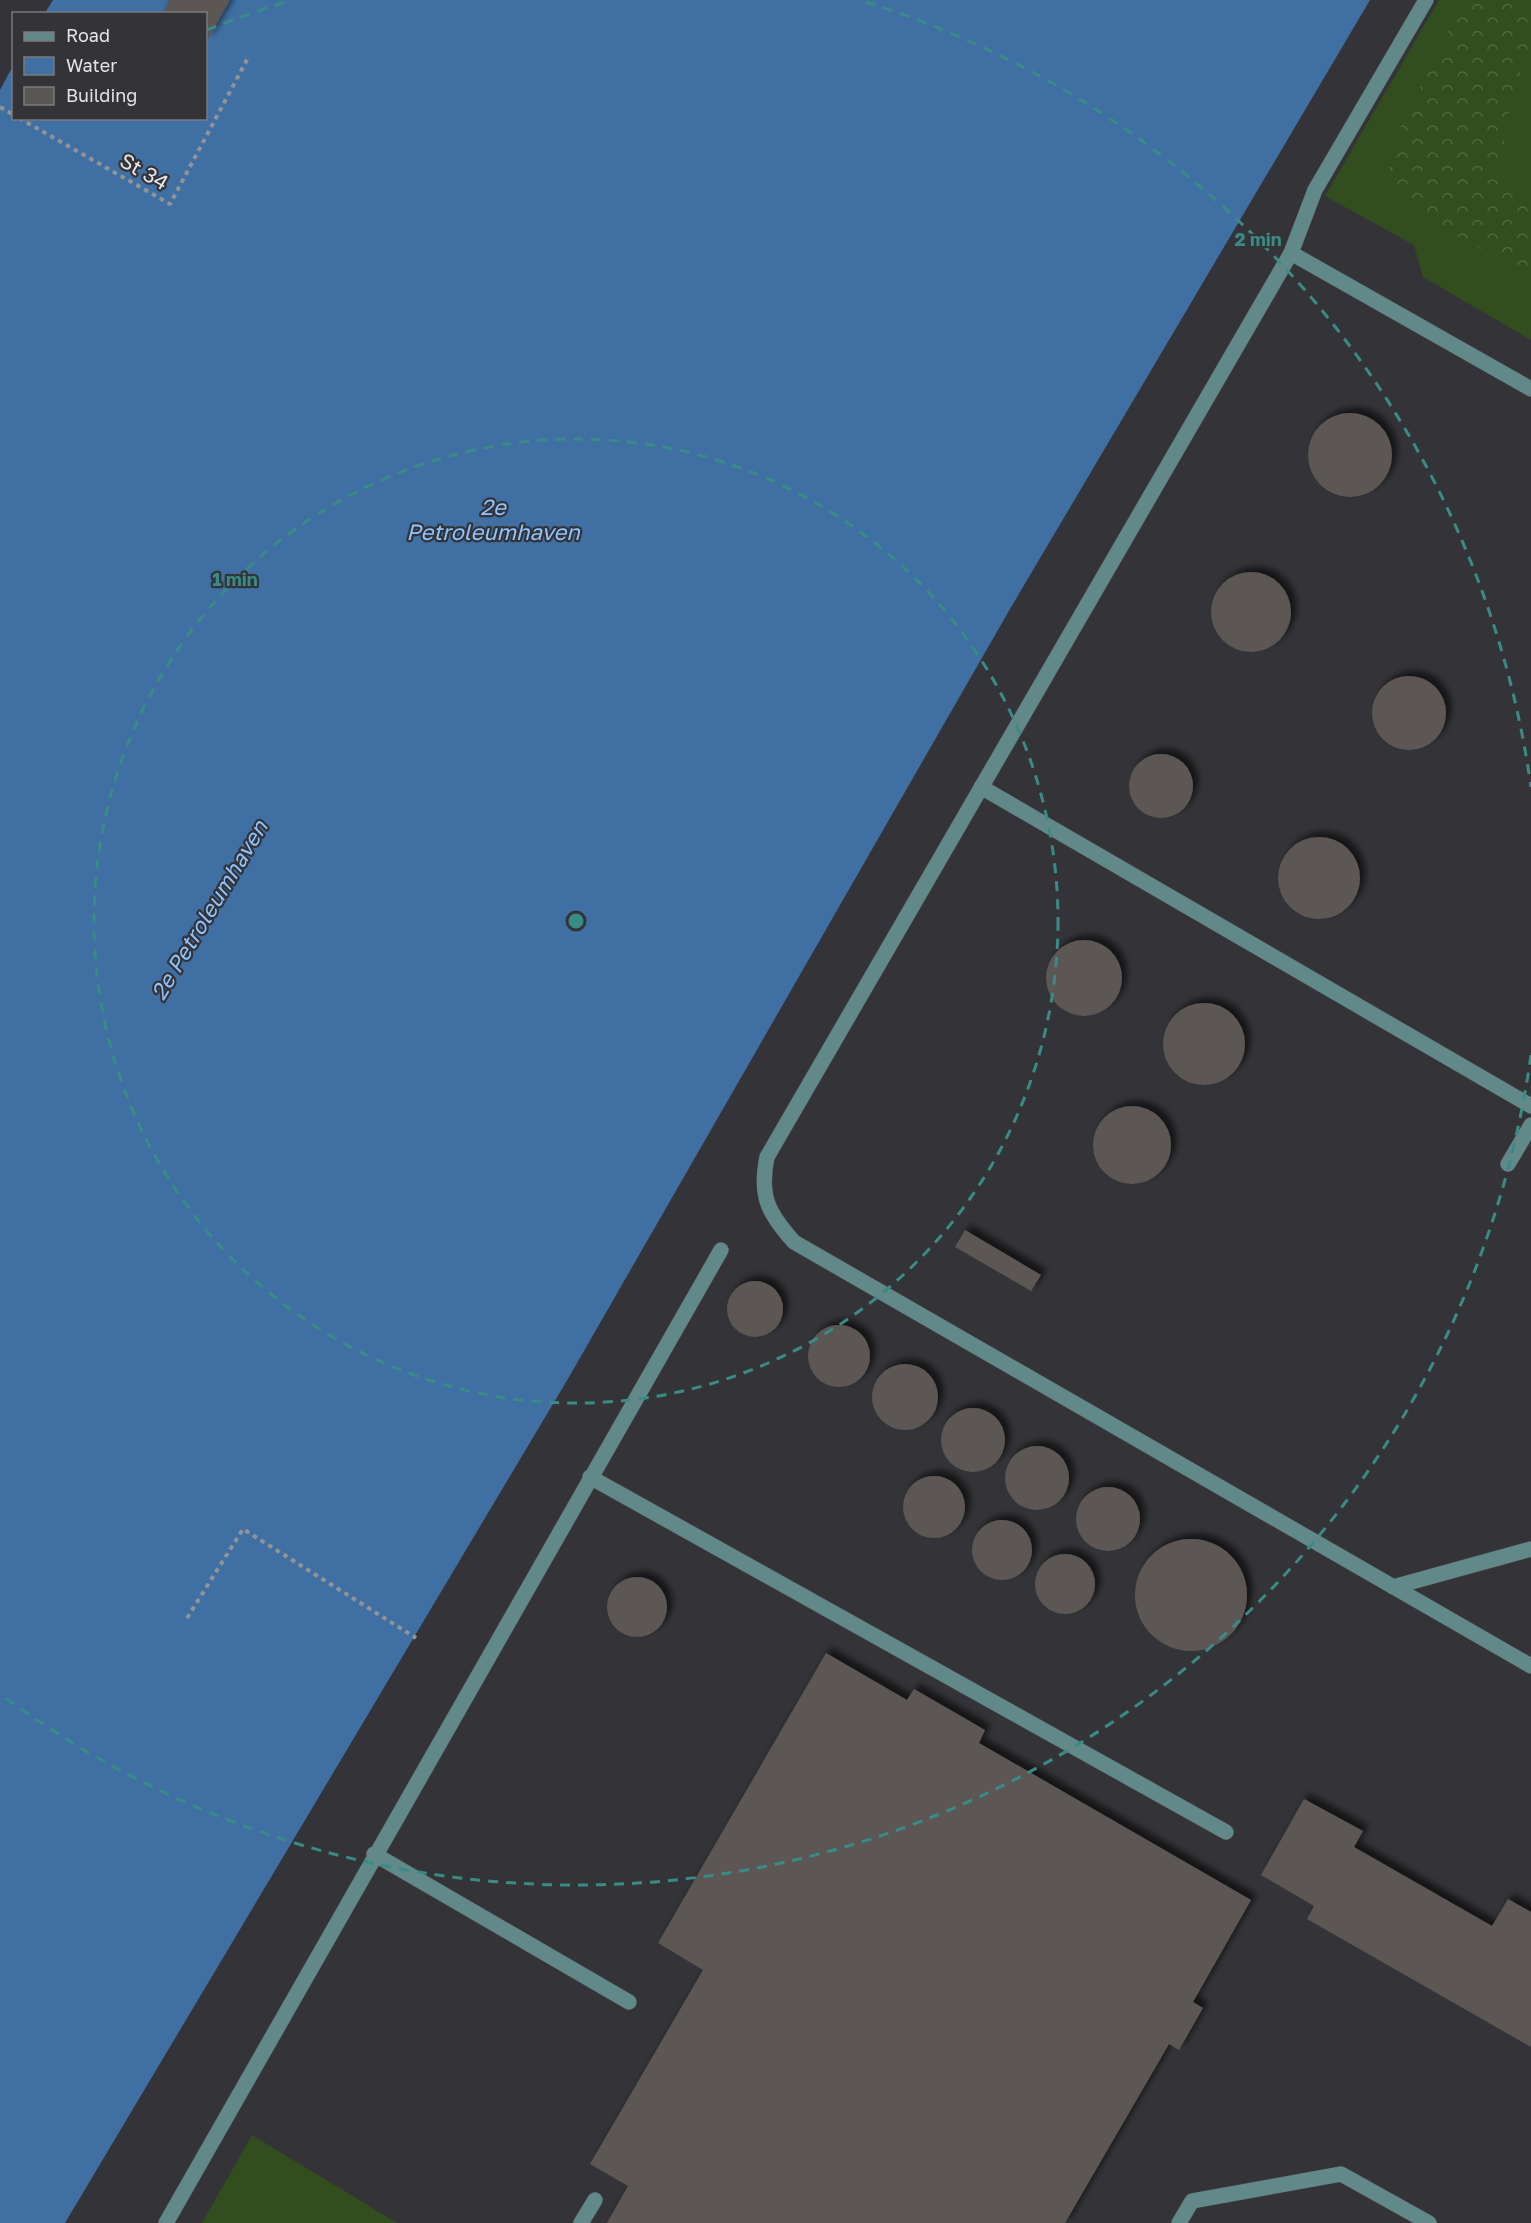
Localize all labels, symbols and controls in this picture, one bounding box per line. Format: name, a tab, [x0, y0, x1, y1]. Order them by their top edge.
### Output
legend	[12, 12, 207, 120]
text: Road	[66, 24, 110, 46]
text: Water	[66, 54, 117, 76]
text: Building	[66, 84, 137, 106]
street label: St 34	[116, 147, 173, 195]
text: 2 min	[1234, 228, 1282, 250]
water label: 2e Petroleumhaven	[406, 493, 581, 545]
text: 1 min	[212, 568, 258, 590]
water label: 2e Petroleumhaven	[144, 814, 274, 1004]
centre of rings	[566, 911, 586, 931]

